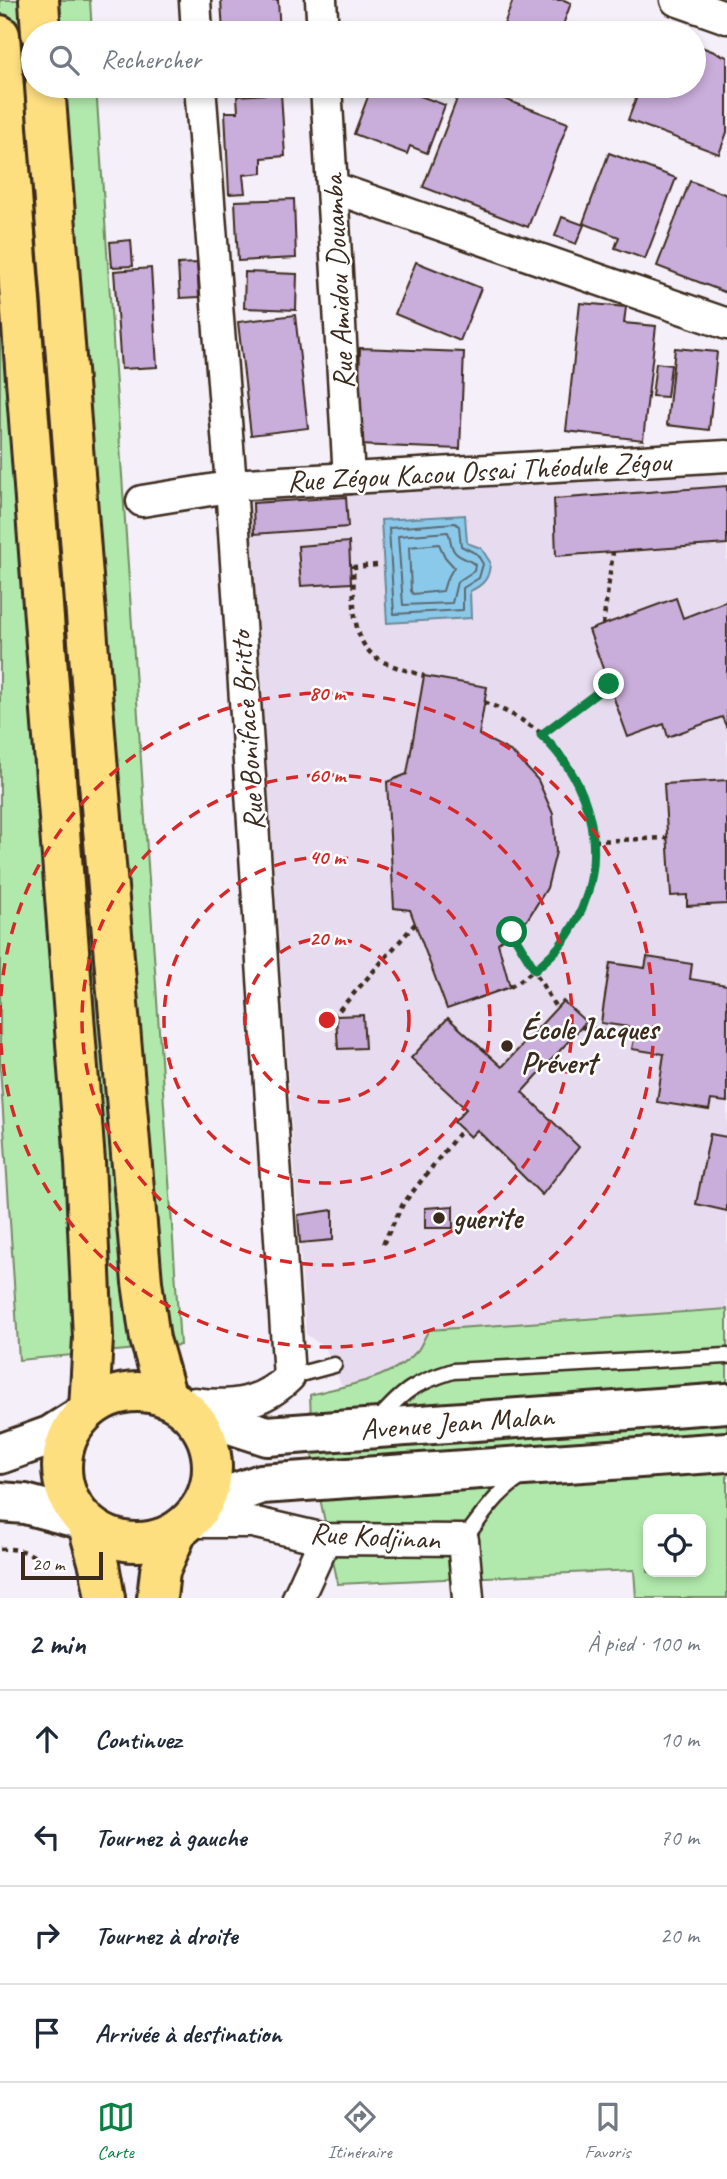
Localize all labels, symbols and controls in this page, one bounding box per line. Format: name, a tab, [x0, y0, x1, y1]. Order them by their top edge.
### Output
search box	[21, 21, 706, 98]
icon: search	[45, 41, 83, 79]
text: Rechercher	[101, 43, 201, 76]
street label: Rue Amidou Douamba	[313, 171, 363, 390]
street label: Rue Zégou Kacou Ossai Théodule Zégou	[286, 442, 674, 500]
street label: Rue Boniface Britto	[221, 627, 273, 832]
route end	[593, 668, 624, 699]
text: 80 m	[309, 680, 347, 706]
text: 60 m	[309, 762, 347, 788]
text: 40 m	[309, 844, 347, 870]
route start	[496, 916, 527, 947]
text: 20 m	[309, 925, 347, 951]
centre of rings	[315, 1008, 339, 1032]
place label: École Jacques Prévert	[521, 1010, 661, 1082]
marker: École Jacques Prévert	[499, 1038, 515, 1054]
place label: guerite	[453, 1199, 525, 1237]
marker: guerite	[431, 1210, 447, 1226]
street label: Avenue Jean Malan	[359, 1396, 556, 1448]
street label: Rue Kodjinan	[309, 1514, 443, 1558]
map controls	[643, 1514, 706, 1577]
button: locate	[643, 1514, 706, 1577]
scale bar	[21, 1549, 103, 1581]
text: 20 m	[32, 1552, 64, 1576]
text: 2 min	[28, 1625, 85, 1663]
text: À pied · 100 m	[587, 1629, 699, 1658]
icon: ahead	[28, 1720, 66, 1758]
text: Continuez	[95, 1723, 181, 1756]
text: 10 m	[660, 1725, 699, 1754]
icon: left	[28, 1818, 66, 1856]
text: Tournez à gauche	[95, 1821, 246, 1854]
text: 70 m	[660, 1823, 699, 1852]
icon: right	[28, 1916, 66, 1954]
text: Tournez à droite	[95, 1919, 237, 1952]
text: 20 m	[660, 1921, 699, 1950]
icon: arrive	[28, 2014, 66, 2052]
text: Arrivée à destination	[95, 2017, 281, 2050]
tab: Carte	[97, 2098, 135, 2164]
tab: Itinéraire	[328, 2098, 392, 2164]
tab: Favoris	[585, 2098, 630, 2164]

